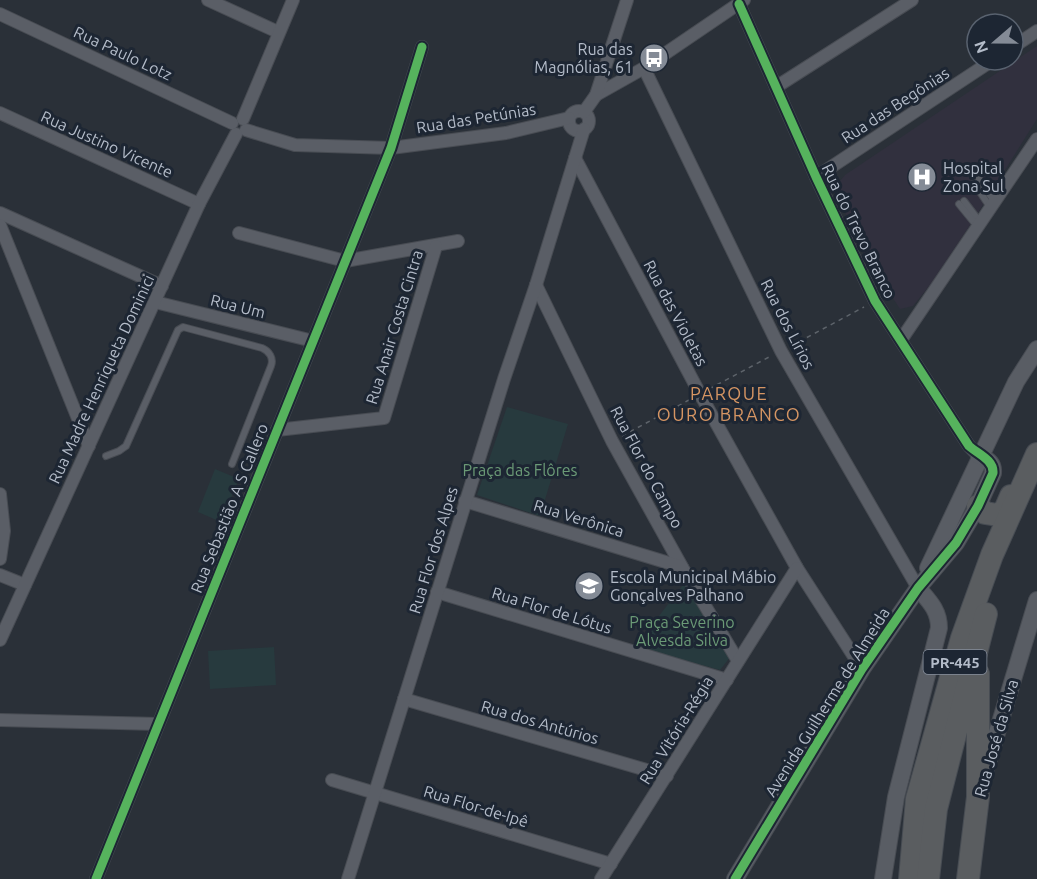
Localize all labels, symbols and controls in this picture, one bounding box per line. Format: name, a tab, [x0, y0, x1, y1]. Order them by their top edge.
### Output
north arrow	[965, 12, 1025, 72]
street label: Rua Paulo Lotz	[71, 22, 175, 84]
text: N	[970, 38, 991, 56]
place label: Rua das Magnólias, 61	[534, 40, 633, 76]
bus stop icon: Rua das Magnólias, 61	[638, 42, 670, 74]
street label: Rua das Begônias	[838, 63, 952, 147]
street label: Rua das Petúnias	[415, 100, 537, 136]
street label: Rua Justino Vicente	[38, 107, 176, 181]
place label: Hospital Zona Sul	[943, 159, 1004, 195]
street label: Rua do Trevo Branco	[819, 161, 899, 301]
hospital icon: Hospital Zona Sul	[906, 161, 938, 193]
street label: Rua Anair Costa Cintra	[362, 248, 426, 406]
street label: Rua das Violetas	[640, 257, 712, 369]
street label: Rua Madre Henriqueta Dominici	[45, 272, 157, 486]
street label: Rua dos Lírios	[758, 276, 818, 372]
street label: Rua Um	[209, 291, 267, 321]
district label: PARQUE OURO BRANCO	[657, 383, 801, 424]
street label: Rua Flor do Campo	[607, 403, 687, 531]
street label: Rua Sebastião A S Callero	[187, 421, 271, 595]
park label: Praça das Flôres	[462, 461, 578, 479]
street label: Rua Flor dos Alpes	[405, 484, 461, 616]
street label: Rua Verônica	[532, 496, 626, 540]
place label: Escola Municipal Mábio Gonçalves Palhano	[610, 568, 776, 604]
school or university icon: Escola Municipal Mábio Gonçalves Palhano	[573, 570, 605, 602]
street label: Rua Flor de Lótus	[490, 583, 614, 637]
street label: Avenida Guilherme de Almeida	[761, 604, 893, 800]
park label: Praça Severino Alvesda Silva	[629, 613, 735, 649]
road number: PR-445	[924, 650, 986, 674]
street label: Rua Vitória-Régia	[635, 673, 717, 787]
street label: Rua José da Silva	[971, 677, 1021, 799]
street label: Rua dos Antúrios	[479, 697, 601, 747]
street label: Rua Flor-de-Ipê	[422, 782, 530, 830]

